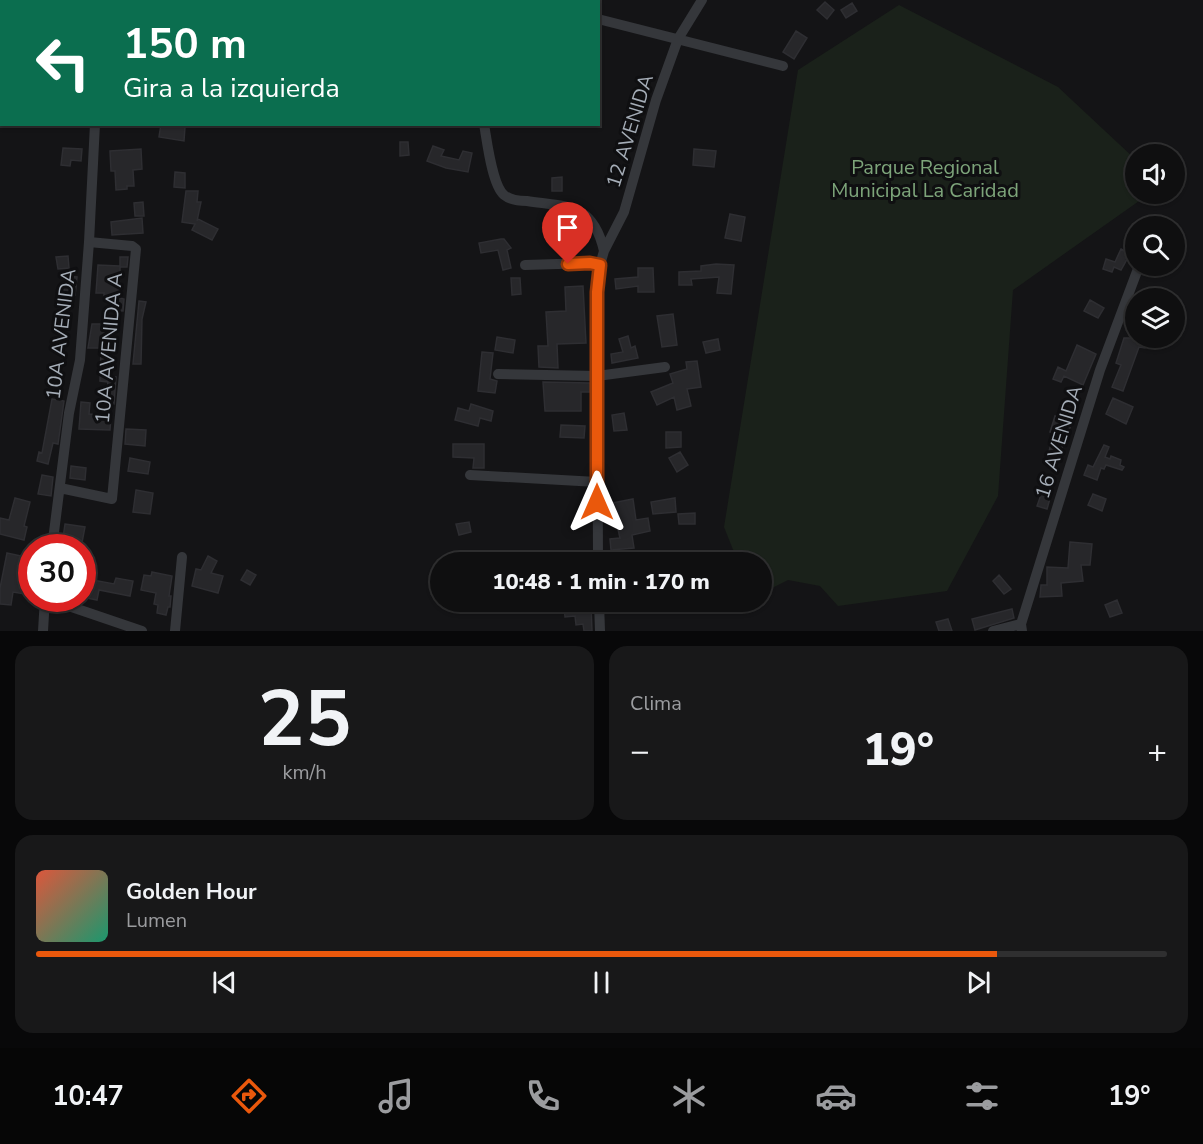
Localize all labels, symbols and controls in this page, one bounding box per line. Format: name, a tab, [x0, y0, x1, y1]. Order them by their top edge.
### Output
text: 150 m	[123, 16, 247, 73]
icon: left	[24, 24, 102, 102]
text: Gira a la izquierda	[123, 70, 340, 107]
street label: 12 AVENIDA	[600, 71, 660, 191]
map controls	[1125, 144, 1185, 348]
button: sound	[1125, 144, 1185, 204]
park label: Parque Regional Municipal La Caridad	[831, 154, 1019, 204]
pin	[542, 202, 593, 264]
icon: arrive	[551, 211, 584, 244]
button: search	[1125, 216, 1185, 276]
street label: 10A AVENIDA	[40, 267, 82, 401]
street label: 10A AVENIDA A	[89, 271, 129, 425]
button: layers	[1125, 288, 1185, 348]
street label: 16 AVENIDA	[1029, 382, 1089, 502]
position arrow	[565, 470, 629, 534]
speed limit sign: 30	[18, 534, 96, 612]
text: 10:48 · 1 min · 170 m	[492, 567, 710, 597]
text: 25	[258, 666, 351, 773]
text: Clima	[630, 690, 682, 717]
text: 19°	[863, 720, 934, 781]
text: −	[630, 729, 650, 774]
text: +	[1147, 729, 1167, 774]
text: km/h	[282, 759, 327, 786]
text: Golden Hour	[126, 877, 257, 907]
text: Lumen	[126, 907, 187, 934]
icon: previous	[208, 966, 241, 999]
icon: pause	[585, 966, 618, 999]
icon: next	[962, 966, 995, 999]
icon: directions	[228, 1075, 270, 1117]
icon: music	[375, 1075, 417, 1117]
icon: phone	[522, 1075, 564, 1117]
icon: climate	[668, 1075, 710, 1117]
icon: car	[815, 1075, 857, 1117]
icon: filters	[961, 1075, 1003, 1117]
text: 10:47	[52, 1078, 124, 1115]
text: 19°	[1108, 1078, 1151, 1115]

